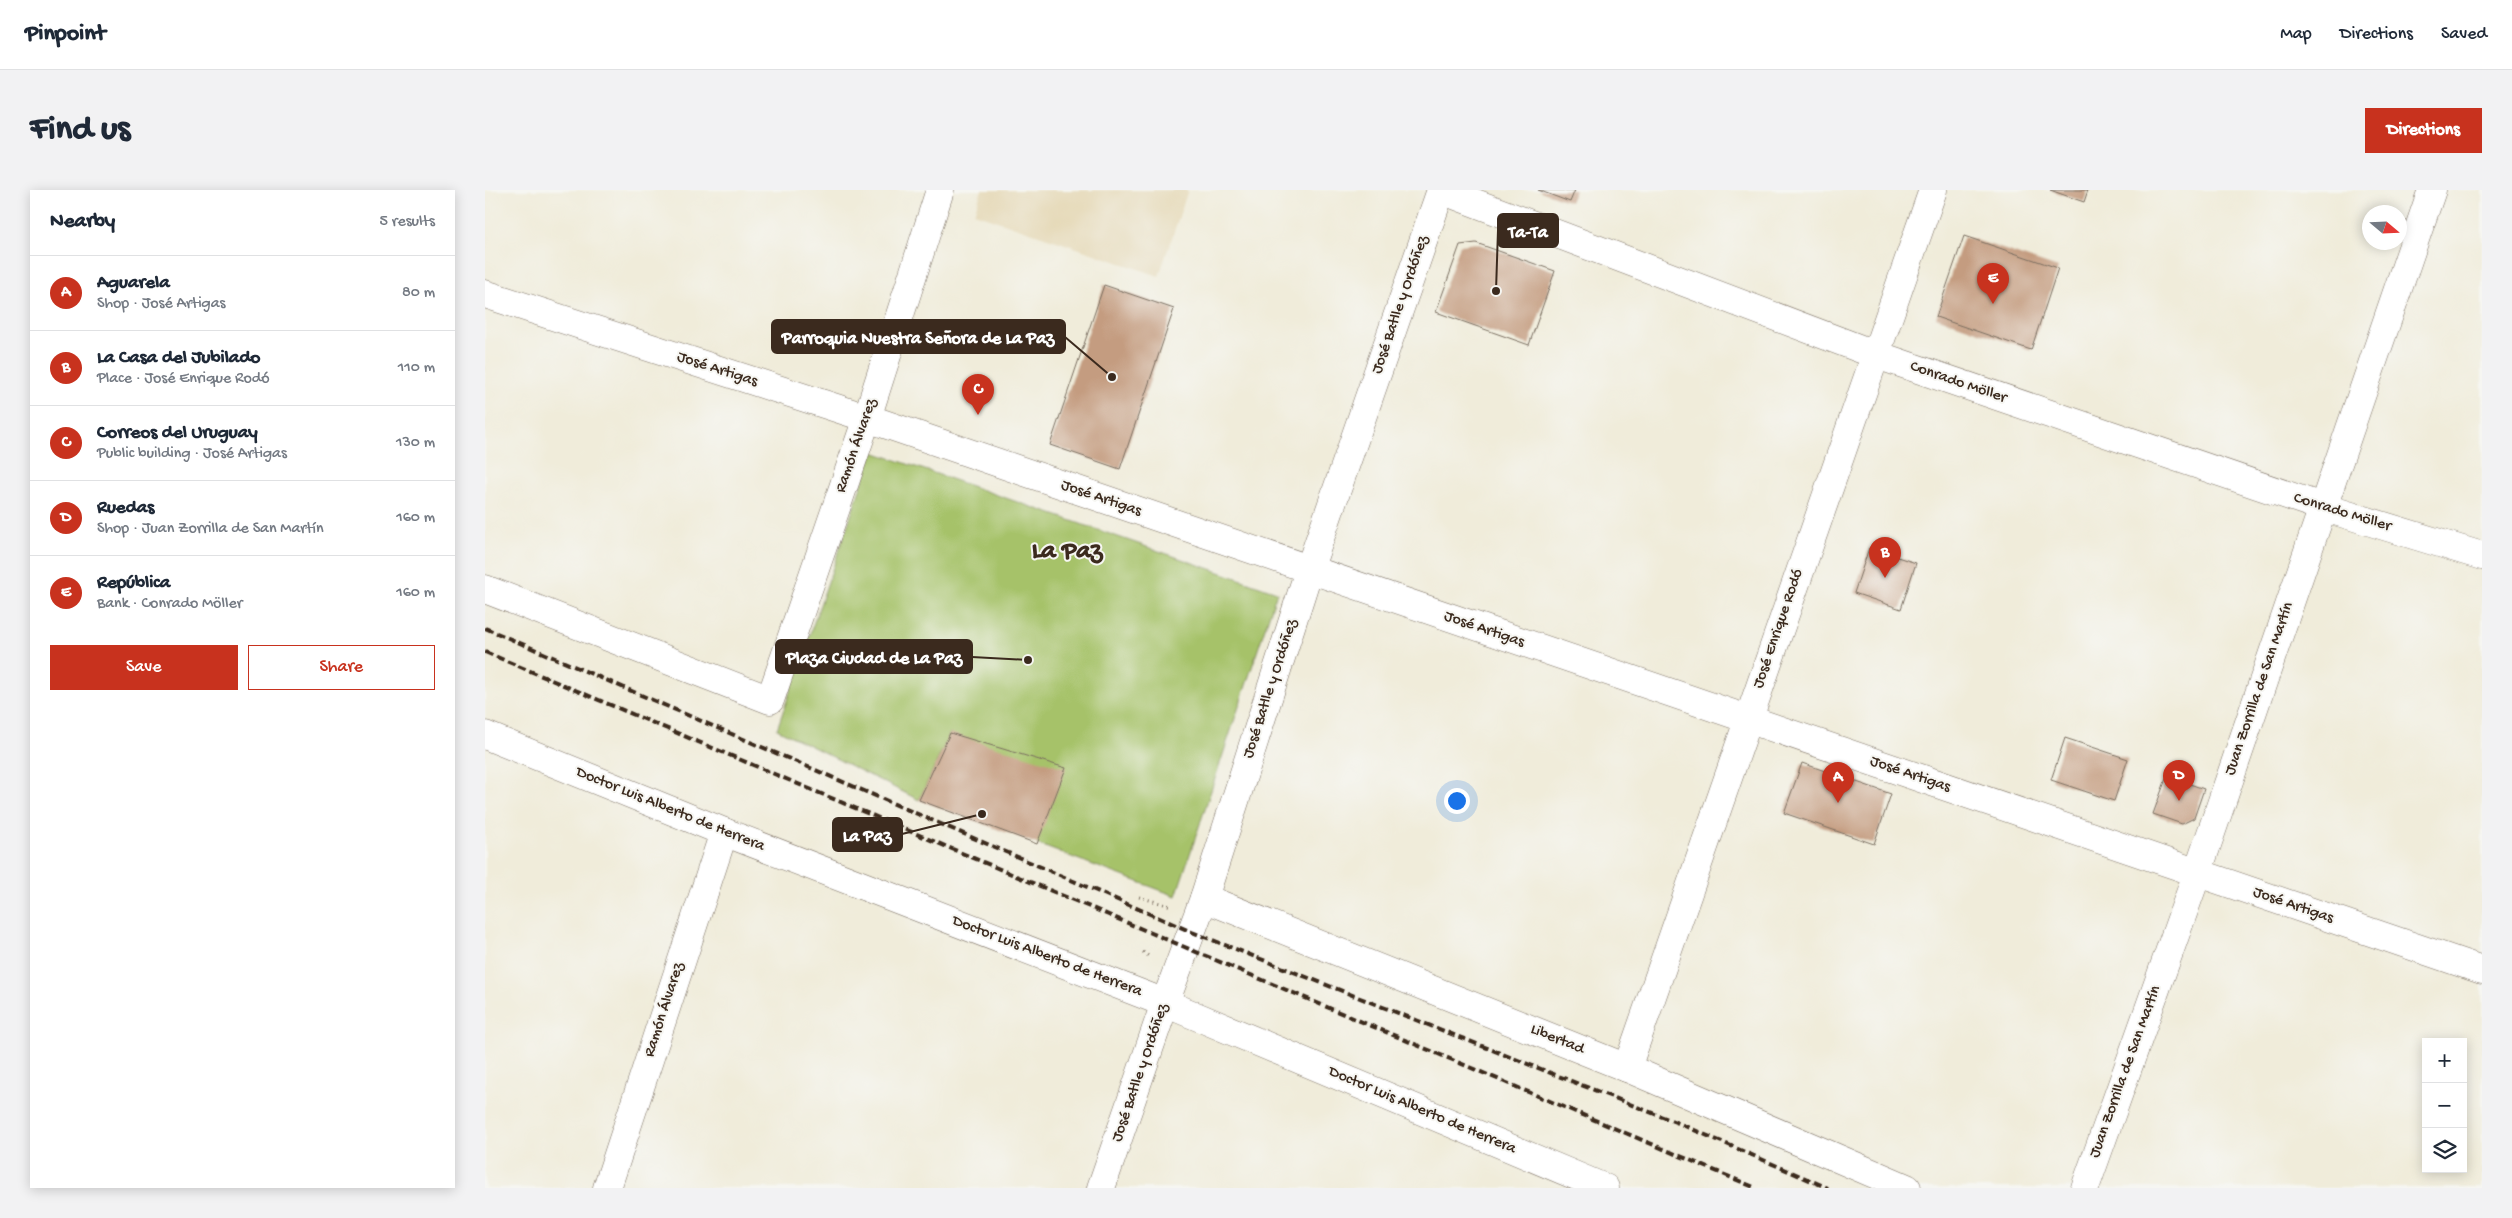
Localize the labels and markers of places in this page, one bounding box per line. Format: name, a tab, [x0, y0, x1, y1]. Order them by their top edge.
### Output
callout: Ta-Ta	[1498, 214, 1558, 247]
pin: E	[1977, 263, 2009, 304]
callout: Parroquia Nuestra Señora de La Paz	[772, 320, 1065, 353]
pin: C	[962, 374, 994, 415]
pin: B	[1869, 537, 1901, 578]
callout: Plaza Ciudad de La Paz	[776, 640, 972, 673]
pin: D	[2163, 760, 2195, 801]
pin: A	[1822, 762, 1854, 803]
callout: La Paz	[833, 818, 902, 851]

